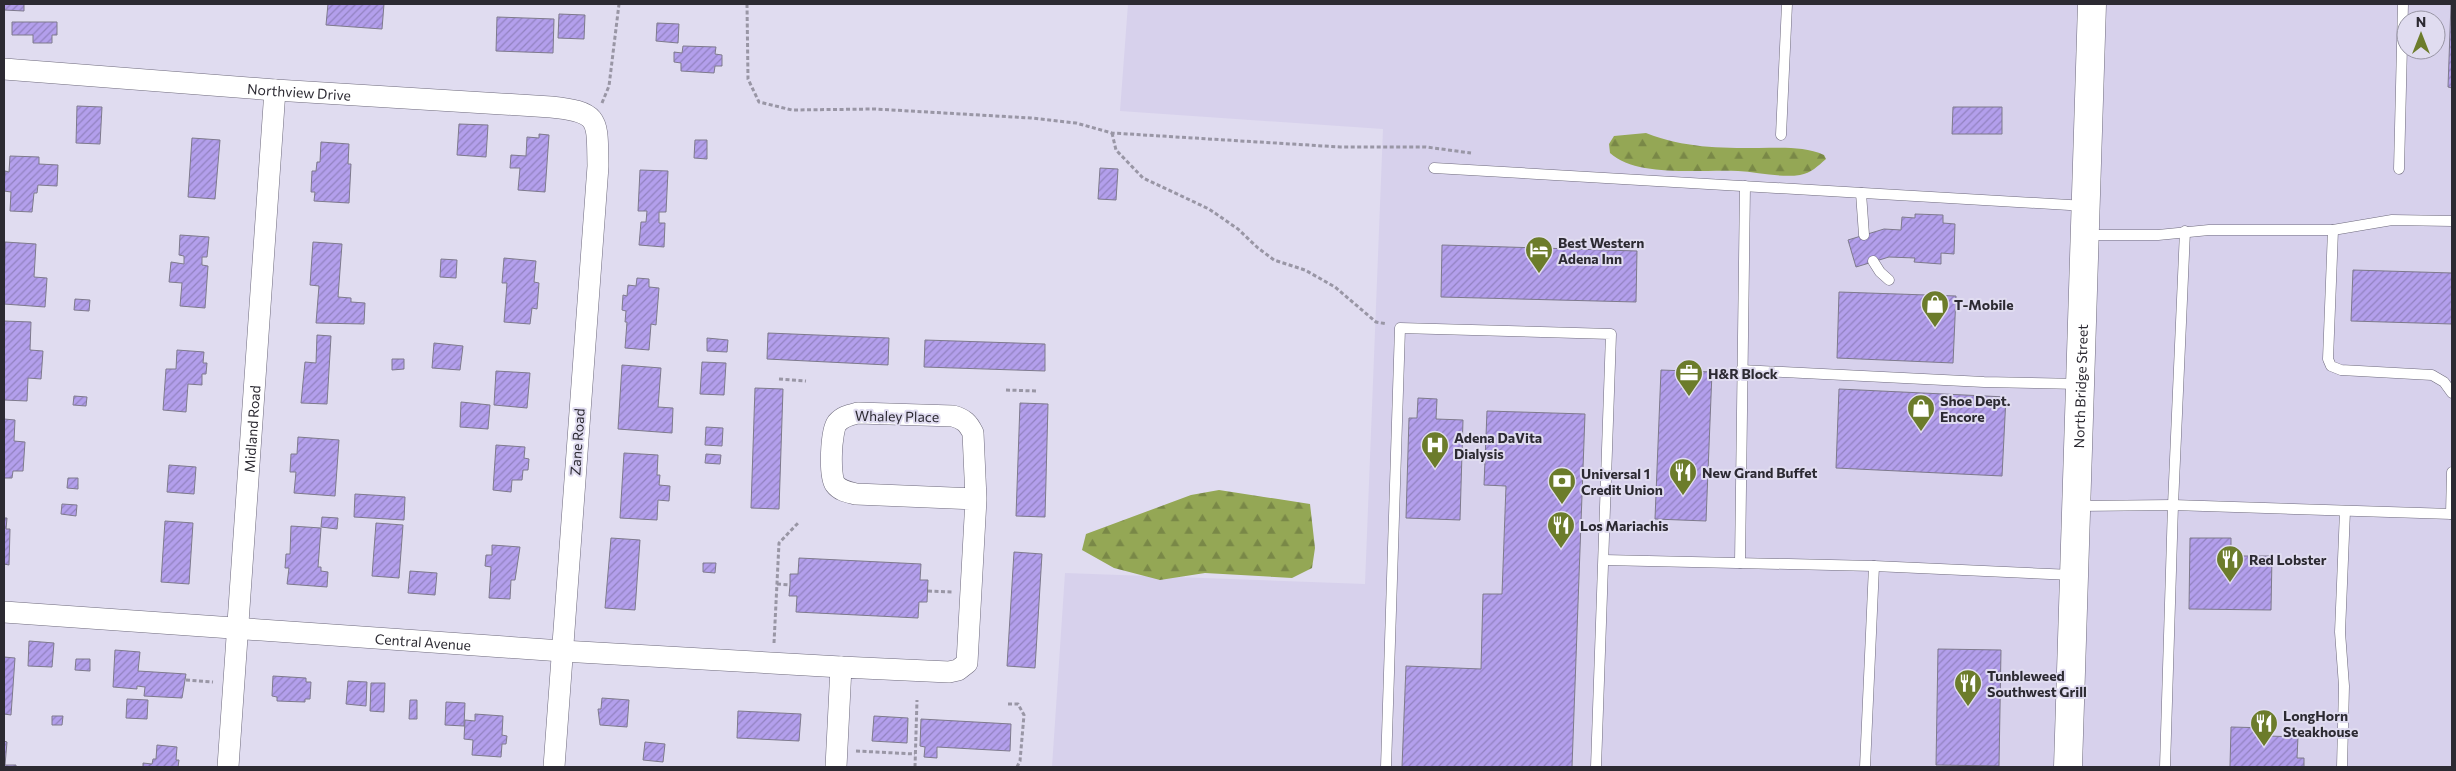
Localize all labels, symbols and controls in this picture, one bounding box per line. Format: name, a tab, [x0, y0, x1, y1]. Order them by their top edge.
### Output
north arrow	[2396, 10, 2446, 60]
text: N	[2416, 13, 2426, 30]
street label: Northview Drive	[247, 79, 352, 103]
place label: Best Western Adena Inn	[1558, 234, 1644, 267]
hotel icon: Best Western Adena Inn	[1524, 235, 1554, 274]
shop icon: T-Mobile	[1920, 289, 1950, 328]
place label: T-Mobile	[1954, 296, 2014, 313]
street label: North Bridge Street	[2070, 323, 2090, 449]
office icon: H&R Block	[1674, 358, 1704, 397]
place label: H&R Block	[1708, 365, 1778, 382]
street label: Midland Road	[240, 385, 263, 473]
place label: Shoe Dept. Encore	[1940, 392, 2011, 425]
shop icon: Shoe Dept. Encore	[1906, 393, 1936, 432]
street label: Whaley Place	[855, 407, 939, 425]
street label: Zane Road	[566, 408, 588, 476]
place label: Adena DaVita Dialysis	[1454, 429, 1542, 462]
hospital icon: Adena DaVita Dialysis	[1420, 430, 1450, 469]
restaurant icon: New Grand Buffet	[1668, 457, 1698, 496]
place label: New Grand Buffet	[1702, 464, 1818, 481]
place label: Universal 1 Credit Union	[1581, 465, 1663, 498]
bank icon: Universal 1 Credit Union	[1547, 466, 1577, 505]
restaurant icon: Los Mariachis	[1546, 510, 1576, 549]
place label: Los Mariachis	[1580, 517, 1669, 534]
restaurant icon: Red Lobster	[2215, 544, 2245, 583]
place label: Red Lobster	[2249, 551, 2327, 568]
street label: Central Avenue	[374, 629, 472, 653]
place label: Tunbleweed Southwest Grill	[1987, 667, 2087, 700]
restaurant icon: Tunbleweed Southwest Grill	[1953, 668, 1983, 707]
place label: LongHorn Steakhouse	[2283, 707, 2358, 740]
restaurant icon: LongHorn Steakhouse	[2249, 708, 2279, 747]

